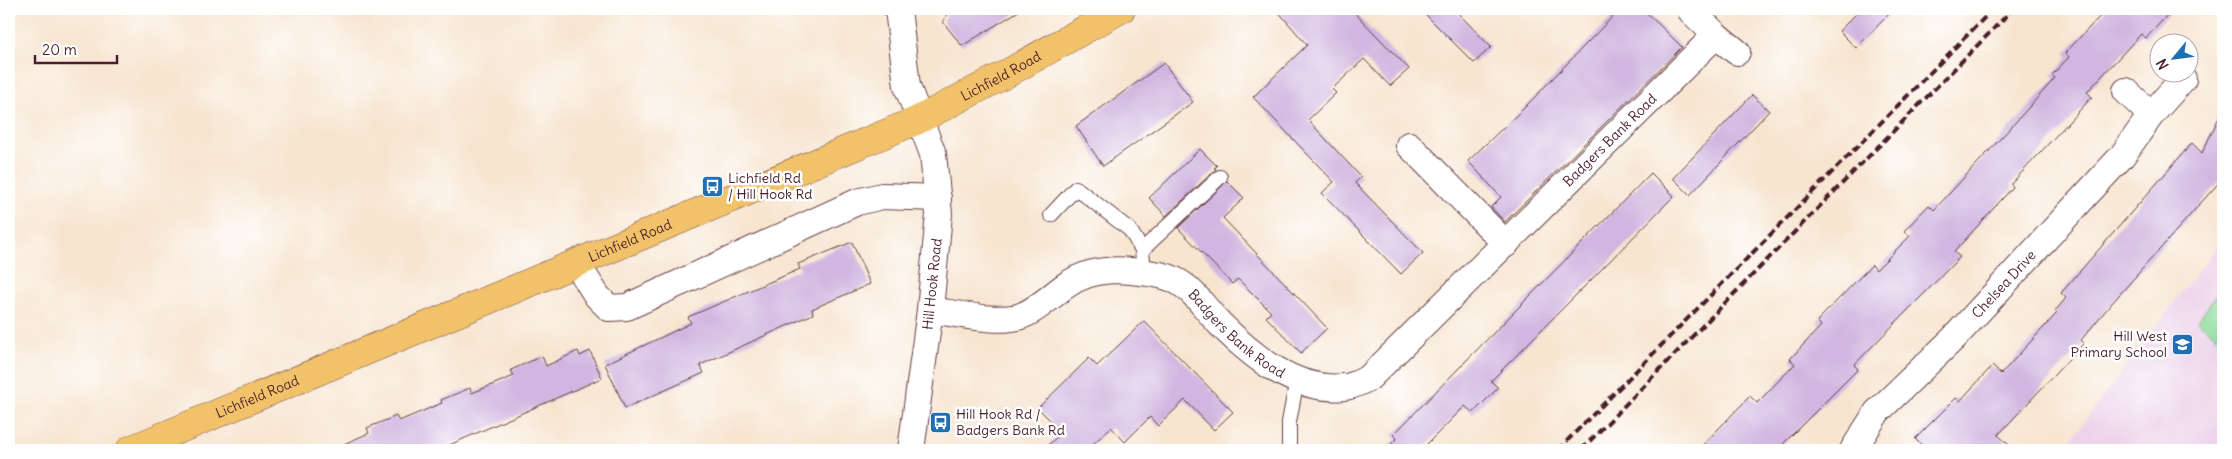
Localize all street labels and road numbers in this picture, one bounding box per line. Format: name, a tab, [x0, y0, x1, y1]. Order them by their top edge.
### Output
street label: Lichfield Road	[958, 47, 1044, 105]
street label: Badgers Bank Road	[1559, 90, 1660, 190]
street label: Lichfield Road	[586, 215, 674, 266]
street label: Hill Hook Road	[918, 237, 946, 331]
street label: Chelsea Drive	[1968, 246, 2040, 322]
street label: Badgers Bank Road	[1185, 285, 1288, 382]
street label: Lichfield Road	[213, 371, 302, 422]

